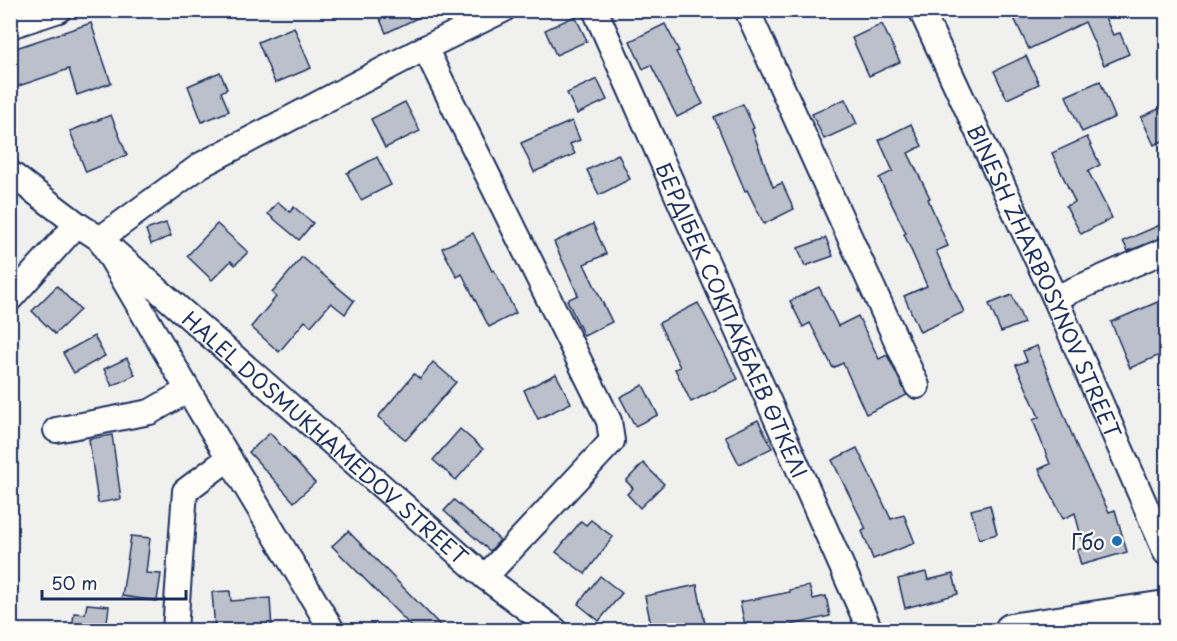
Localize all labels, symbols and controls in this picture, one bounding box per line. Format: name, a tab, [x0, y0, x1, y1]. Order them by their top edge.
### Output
street label: BINESH ZHARBOSYNOV STREET	[960, 119, 1130, 443]
street label: БЕРДІБЕК СОҚПАҚБАЕВ ӨТКЕЛІ	[649, 157, 816, 483]
street label: HALEL DOSMUKHAMEDOV STREET	[176, 303, 476, 572]
place label: Гбо	[1071, 525, 1105, 557]
marker: Гбо	[1110, 534, 1124, 548]
scale bar	[42, 563, 186, 601]
text: 50 m	[51, 569, 98, 596]

